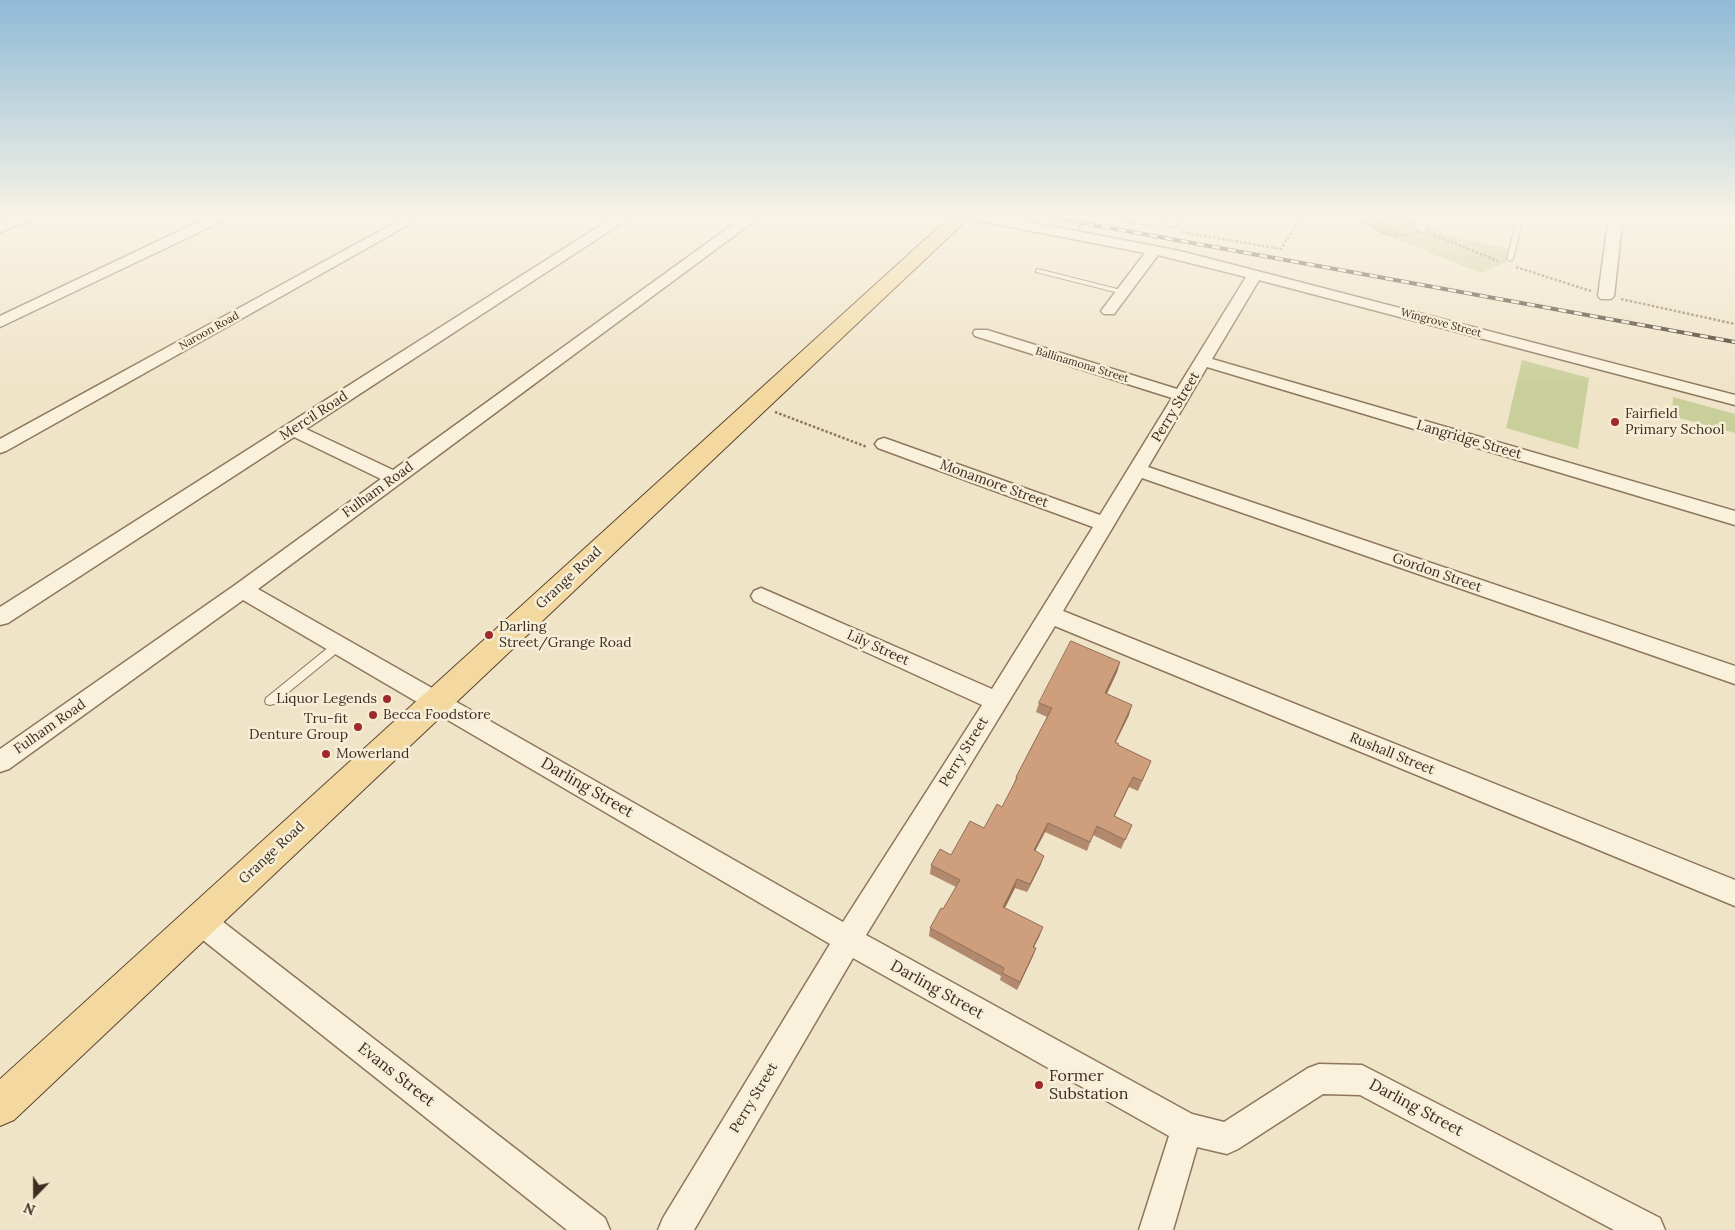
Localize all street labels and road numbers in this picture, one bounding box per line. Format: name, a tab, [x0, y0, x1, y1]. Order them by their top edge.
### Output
street label: Wingrove Street	[1399, 306, 1483, 340]
street label: Naroon Road	[177, 309, 241, 353]
street label: Ballinamona Street	[1034, 345, 1130, 385]
street label: Perry Street	[1148, 369, 1204, 445]
street label: Mercil Road	[277, 388, 351, 444]
street label: Langridge Street	[1414, 417, 1524, 463]
street label: Monamore Street	[937, 457, 1051, 511]
street label: Fulham Road	[339, 459, 417, 521]
street label: Grange Road	[533, 543, 605, 613]
street label: Gordon Street	[1390, 550, 1484, 596]
street label: Lily Street	[844, 627, 912, 669]
street label: Fulham Road	[11, 696, 89, 758]
street label: Perry Street	[936, 714, 992, 790]
street label: Rushall Street	[1347, 729, 1437, 779]
street label: Darling Street	[537, 754, 637, 822]
street label: Grange Road	[236, 818, 308, 888]
street label: Darling Street	[887, 956, 987, 1024]
street label: Evans Street	[354, 1039, 438, 1111]
street label: Perry Street	[726, 1060, 782, 1136]
street label: Darling Street	[1366, 1075, 1466, 1141]

